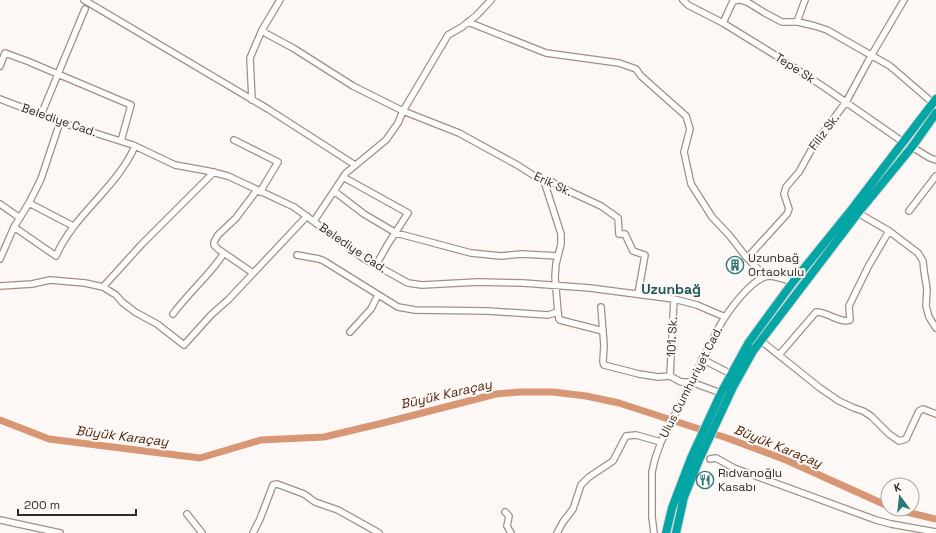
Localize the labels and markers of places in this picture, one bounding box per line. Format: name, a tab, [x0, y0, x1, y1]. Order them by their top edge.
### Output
place label: Uzunbağ Ortaokulu	[748, 250, 804, 280]
building icon: Uzunbağ Ortaokulu	[725, 255, 745, 275]
place label: Rıdvanoğlu Kasabı	[718, 465, 782, 495]
restaurant icon: Rıdvanoğlu Kasabı	[695, 470, 715, 490]

